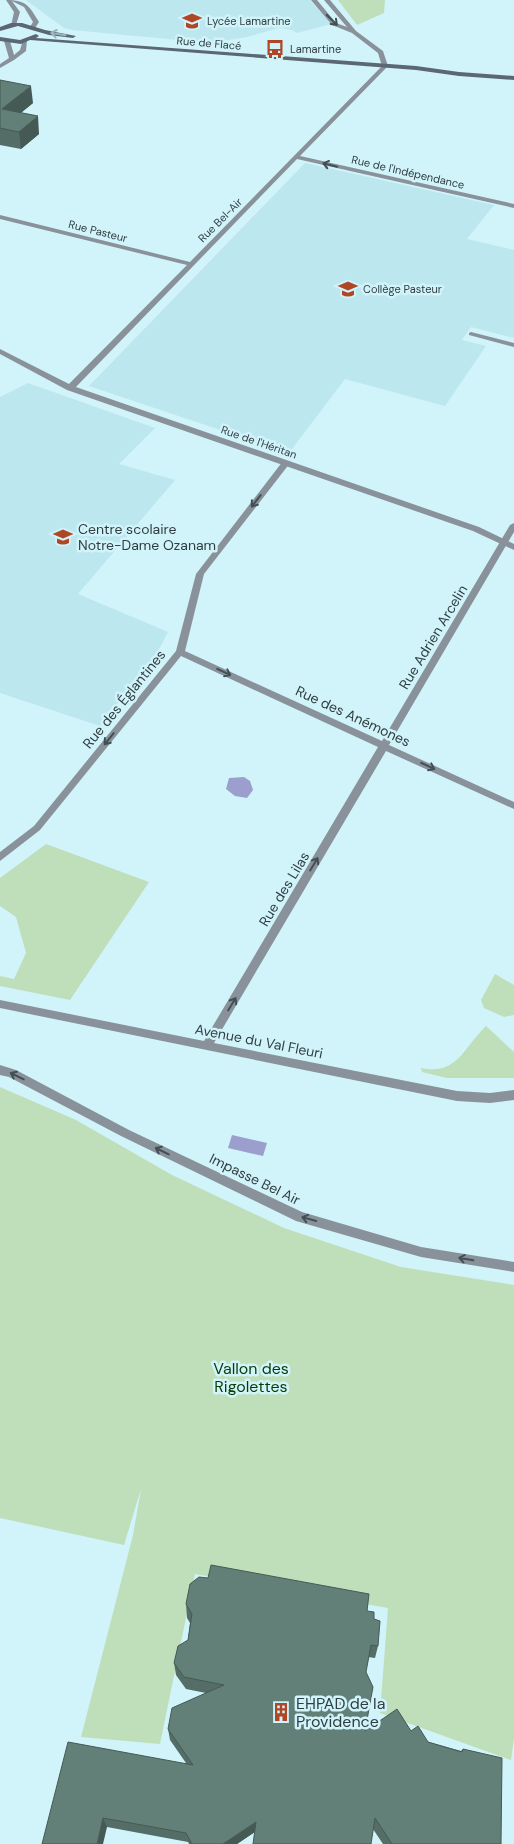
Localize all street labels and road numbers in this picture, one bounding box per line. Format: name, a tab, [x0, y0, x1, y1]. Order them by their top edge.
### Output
street label: Rue de Flacé	[176, 33, 242, 53]
street label: Rue de l'Indépendance	[350, 152, 466, 192]
street label: Rue Bel-Air	[195, 195, 245, 245]
street label: Rue Pasteur	[67, 217, 129, 245]
street label: Rue de l'Héritan	[219, 422, 299, 462]
street label: Rue Adrien Arcelin	[395, 582, 471, 692]
street label: Rue des Églantines	[79, 646, 169, 752]
street label: Rue des Anémones	[293, 682, 413, 750]
street label: Rue des Lilas	[255, 848, 313, 930]
street label: Avenue du Val Fleuri	[193, 1020, 325, 1062]
street label: Impasse Bel Air	[207, 1149, 303, 1209]

